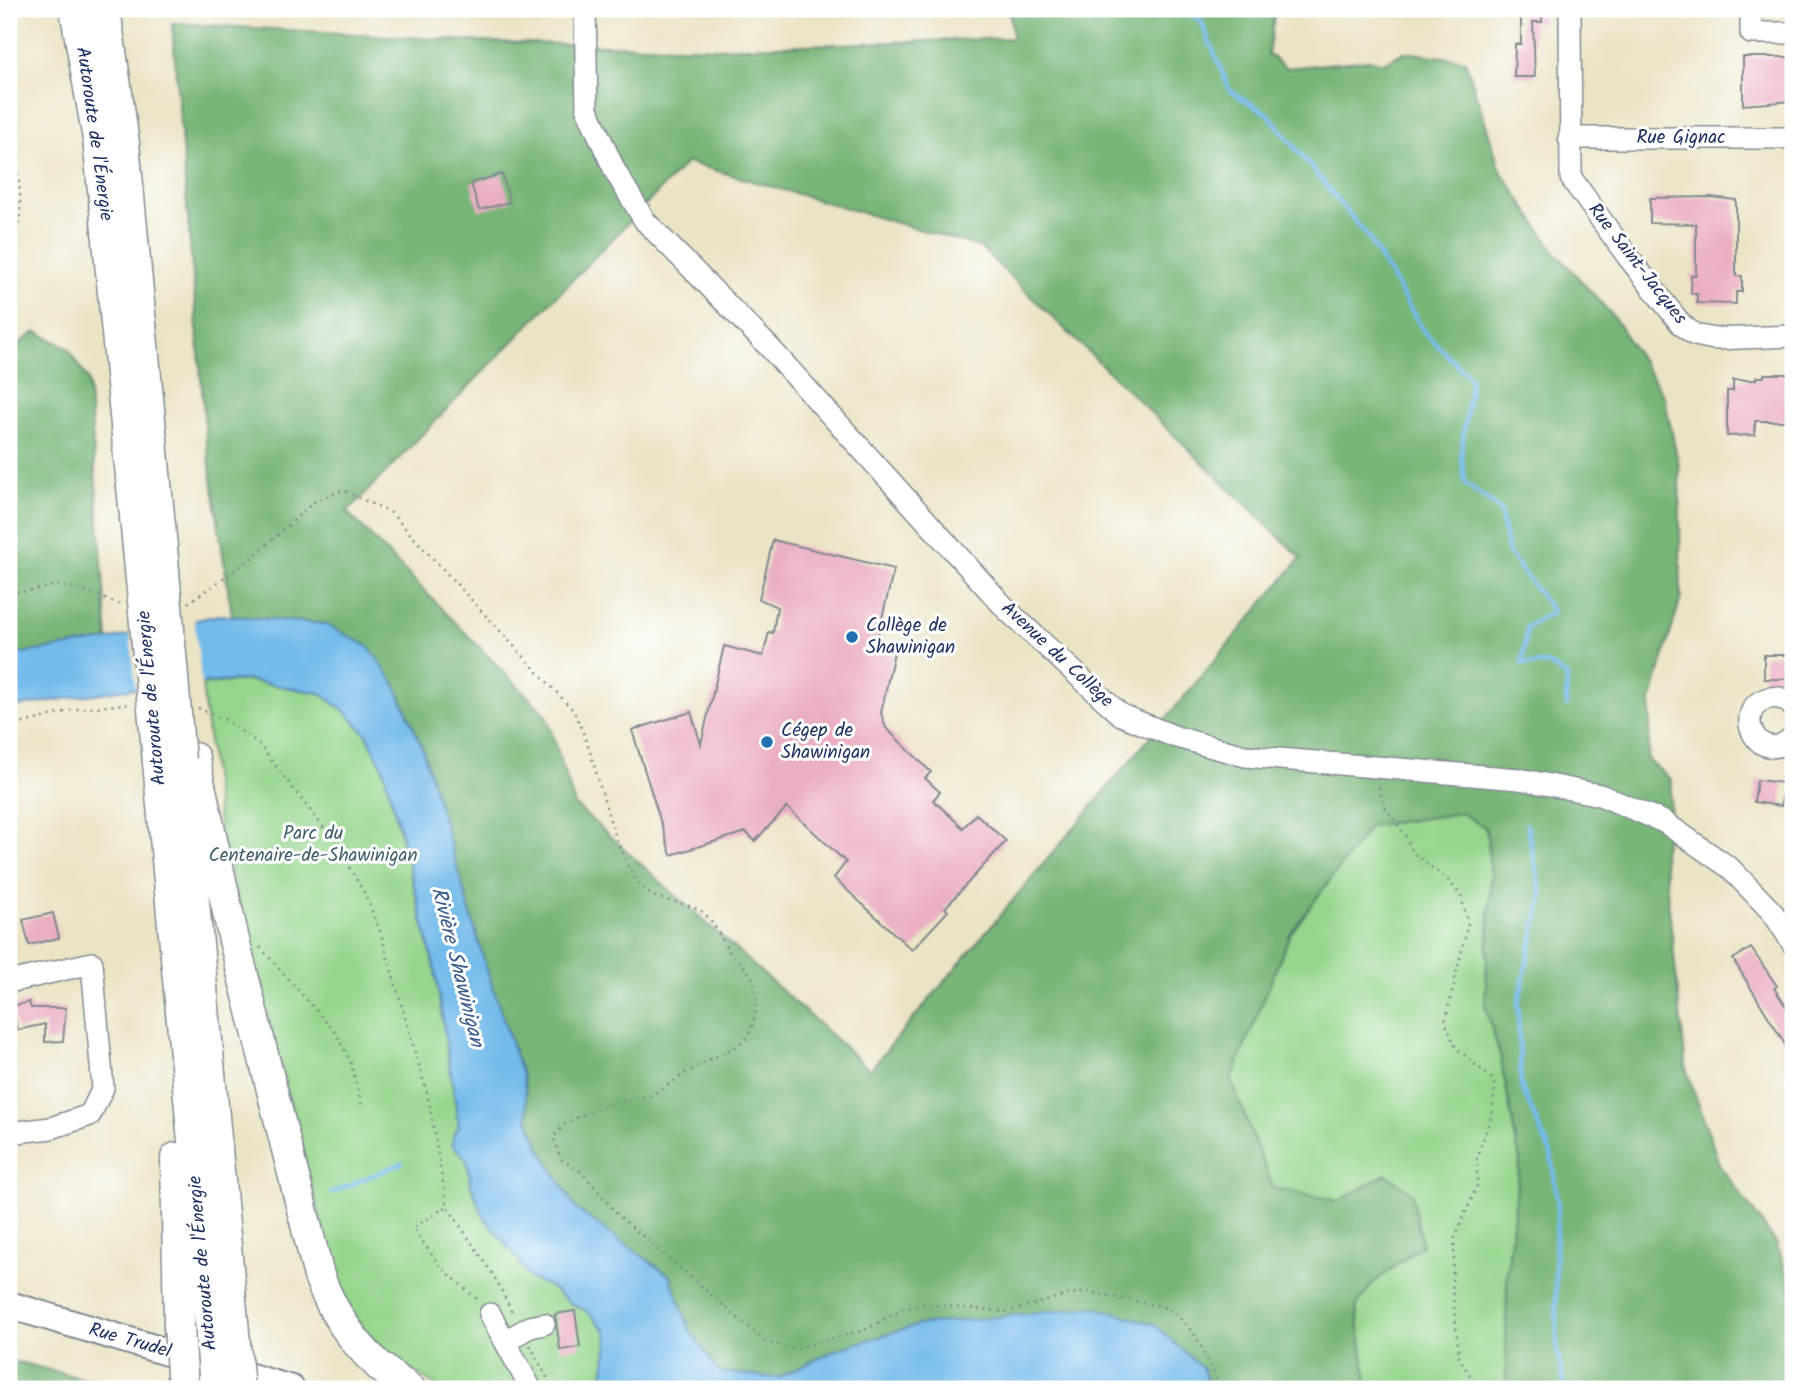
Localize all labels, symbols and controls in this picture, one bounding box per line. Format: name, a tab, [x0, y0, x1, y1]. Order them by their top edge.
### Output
street label: Autoroute de l'Énergie	[67, 45, 121, 223]
street label: Rue Gignac	[1636, 123, 1726, 153]
street label: Rue Saint-Jacques	[1580, 197, 1694, 331]
street label: Avenue du Collège	[994, 595, 1121, 716]
street label: Autoroute de l'Énergie	[129, 609, 175, 787]
place label: Collège de Shawinigan	[866, 611, 955, 663]
marker: Collège de Shawinigan	[844, 629, 860, 645]
place label: Cégep de Shawinigan	[781, 716, 870, 768]
marker: Cégep de Shawinigan	[759, 734, 775, 750]
park label: Parc du Centenaire-de-Shawinigan	[208, 819, 418, 871]
water label: Rivière Shawinigan	[421, 884, 493, 1052]
street label: Autoroute de l'Énergie	[180, 1174, 226, 1352]
street label: Rue Trudel	[85, 1315, 175, 1367]

